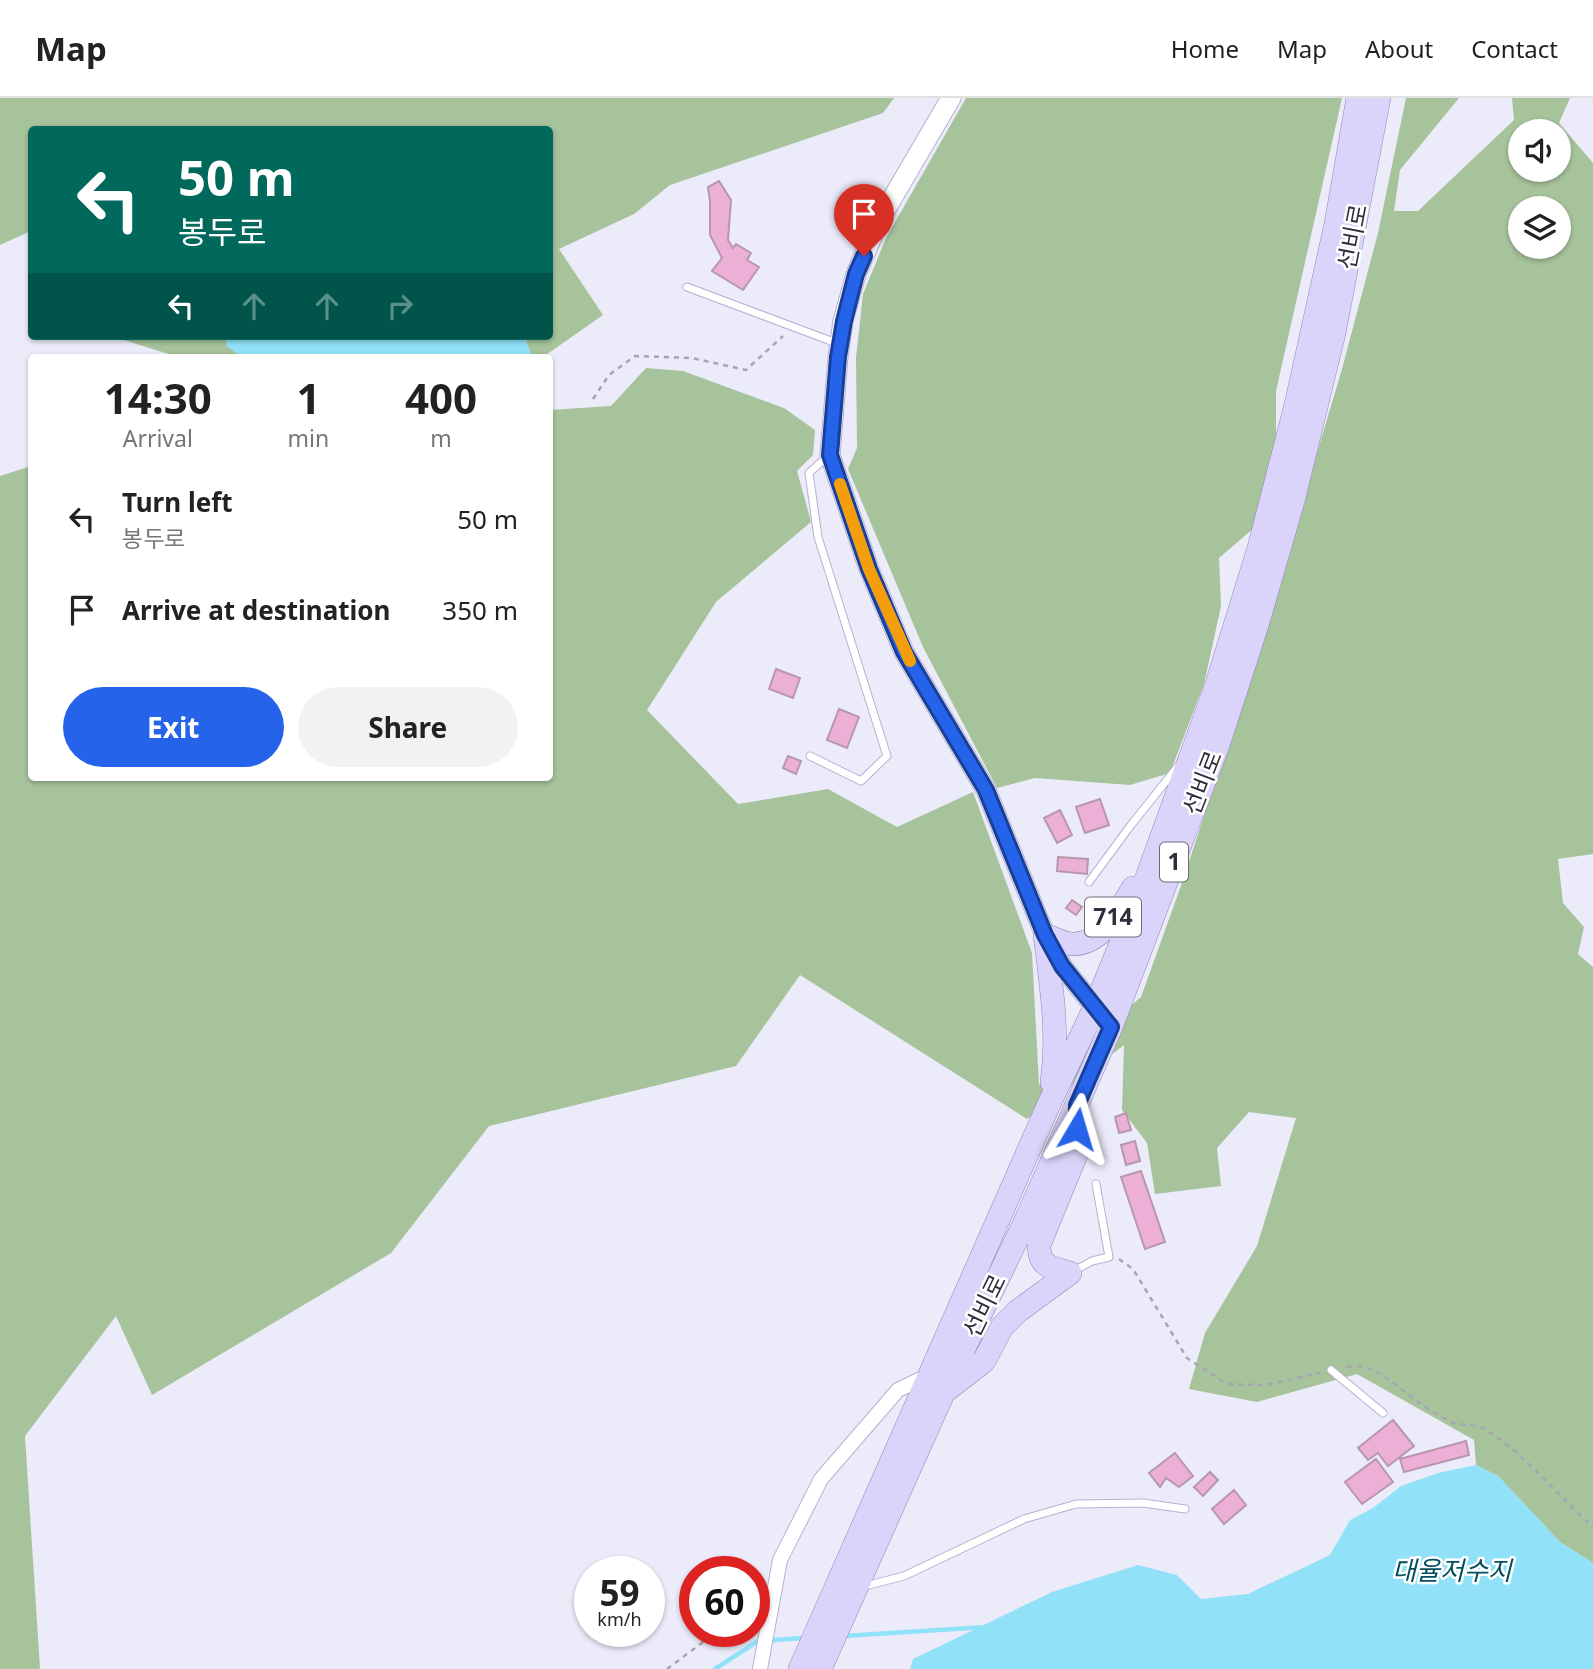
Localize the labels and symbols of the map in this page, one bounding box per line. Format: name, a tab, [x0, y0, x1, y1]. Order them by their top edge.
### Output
pin	[834, 184, 894, 256]
street label: 선비로	[1329, 201, 1374, 272]
street label: 선비로	[1174, 746, 1229, 819]
road number: 1	[1160, 842, 1188, 882]
road number: 714	[1085, 898, 1141, 936]
position arrow	[1040, 1092, 1114, 1166]
street label: 선비로	[954, 1268, 1013, 1342]
water label: 대율저수지	[1392, 1552, 1514, 1588]
speed limit sign: 60	[679, 1556, 770, 1647]

